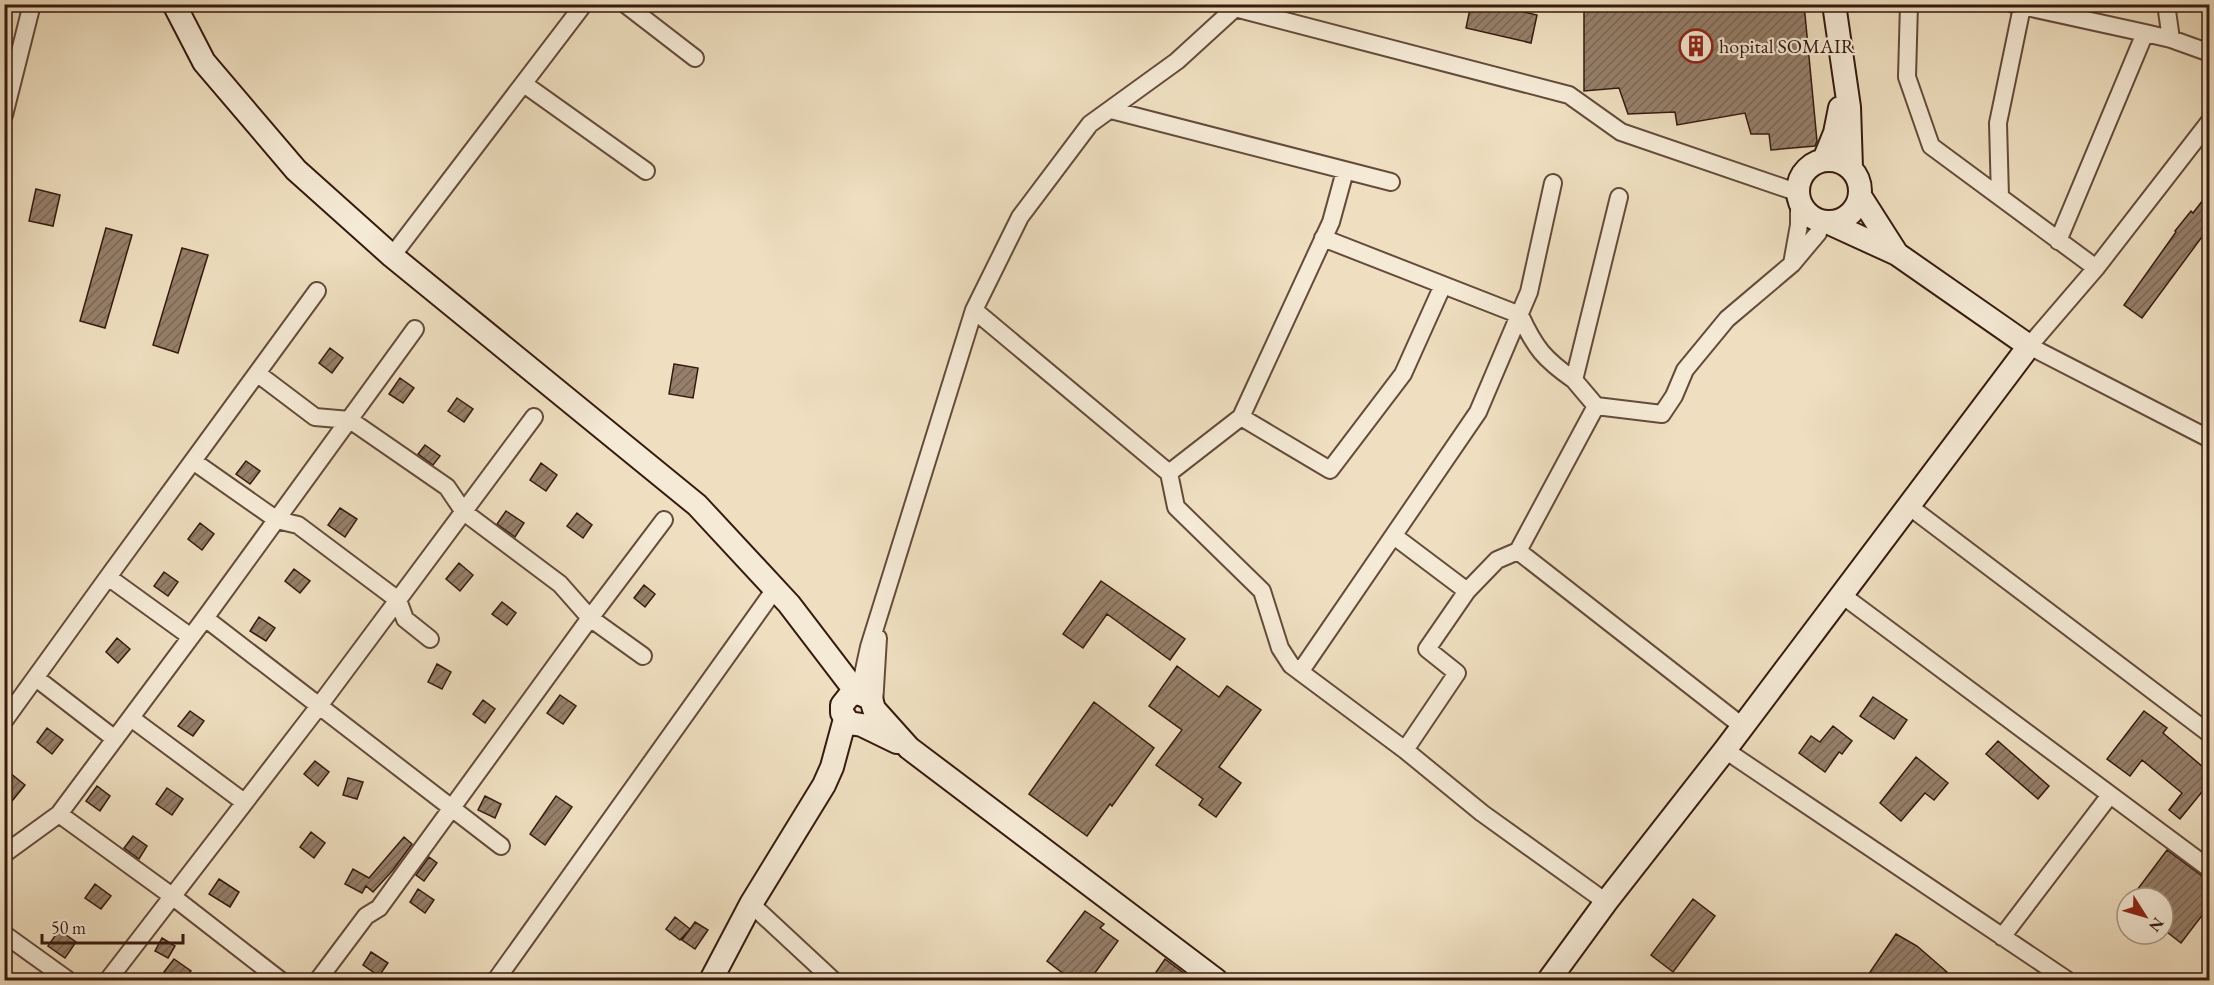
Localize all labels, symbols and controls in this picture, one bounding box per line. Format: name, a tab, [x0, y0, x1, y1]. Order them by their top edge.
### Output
building icon: hopital SOMAIR	[1678, 28, 1714, 64]
place label: hopital SOMAIR	[1719, 33, 1856, 59]
north arrow	[2115, 886, 2175, 946]
scale bar	[42, 907, 183, 945]
text: N	[2144, 913, 2169, 936]
text: 50 m	[51, 916, 86, 939]

